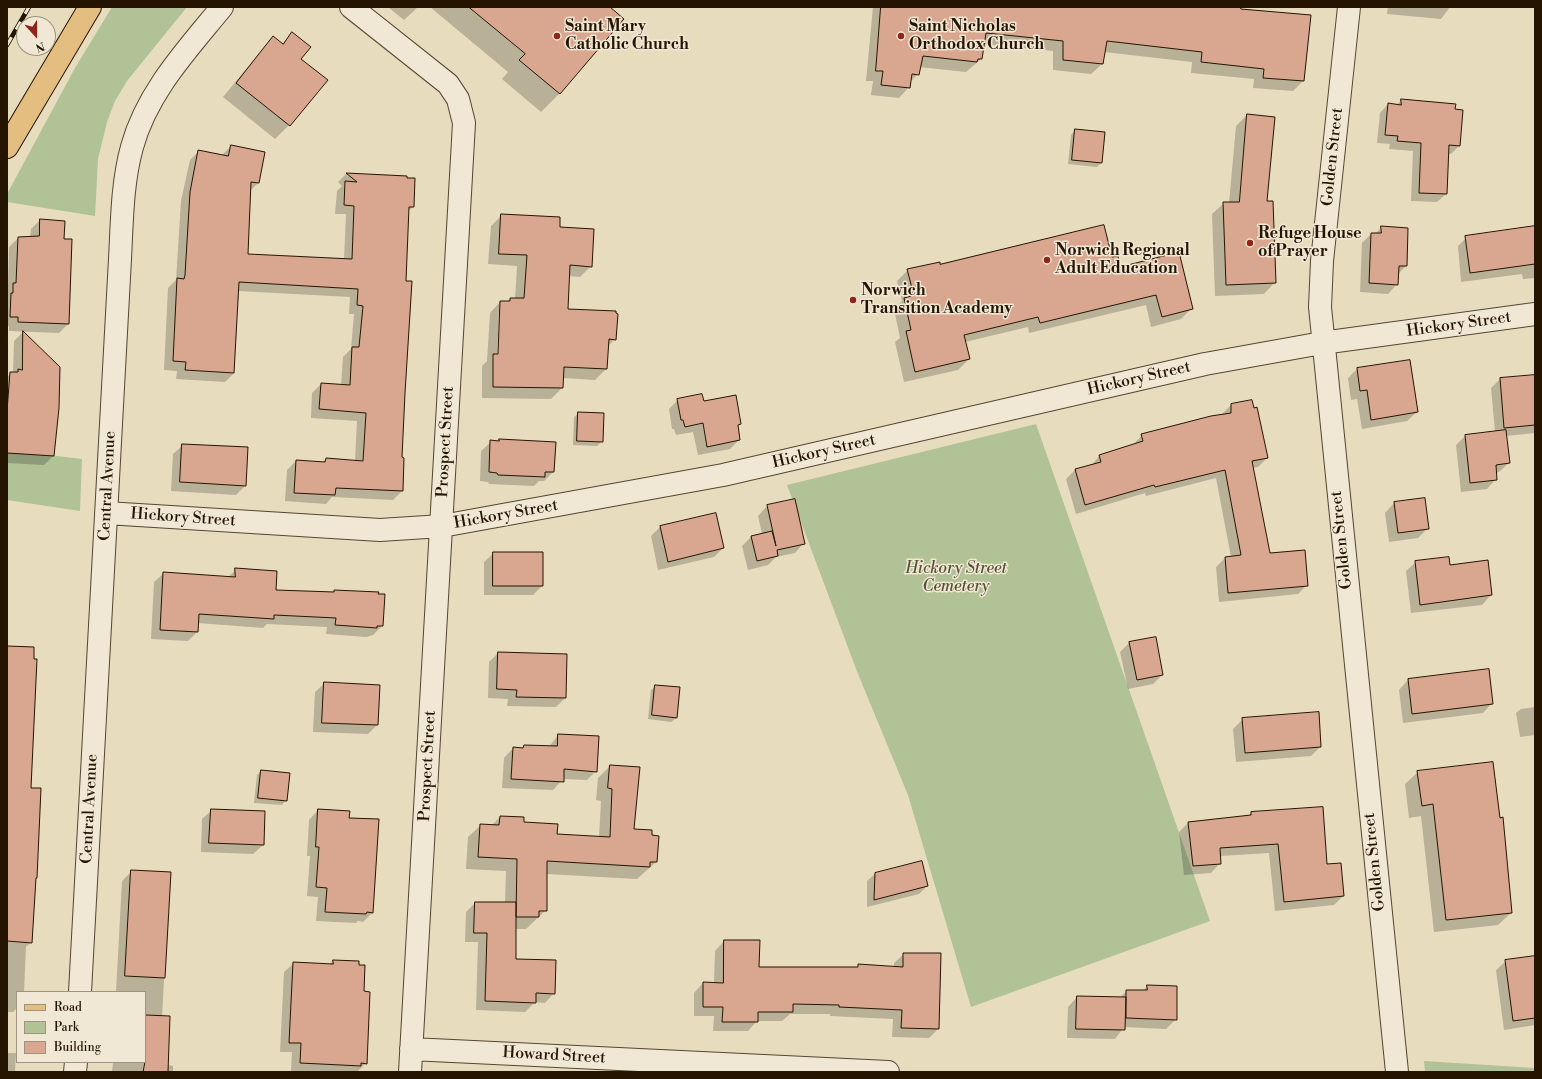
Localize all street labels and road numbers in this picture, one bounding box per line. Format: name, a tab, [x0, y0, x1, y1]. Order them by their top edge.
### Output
street label: Golden Street	[1318, 107, 1348, 207]
street label: Hickory Street	[1406, 308, 1512, 342]
street label: Hickory Street	[1086, 358, 1192, 400]
street label: Prospect Street	[433, 386, 459, 498]
street label: Central Avenue	[96, 431, 120, 541]
street label: Hickory Street	[771, 431, 877, 473]
street label: Golden Street	[1327, 490, 1357, 590]
street label: Hickory Street	[452, 496, 560, 534]
street label: Hickory Street	[130, 505, 236, 531]
street label: Prospect Street	[415, 710, 441, 822]
street label: Central Avenue	[78, 754, 102, 864]
street label: Golden Street	[1360, 812, 1390, 912]
street label: Howard Street	[502, 1044, 606, 1068]

